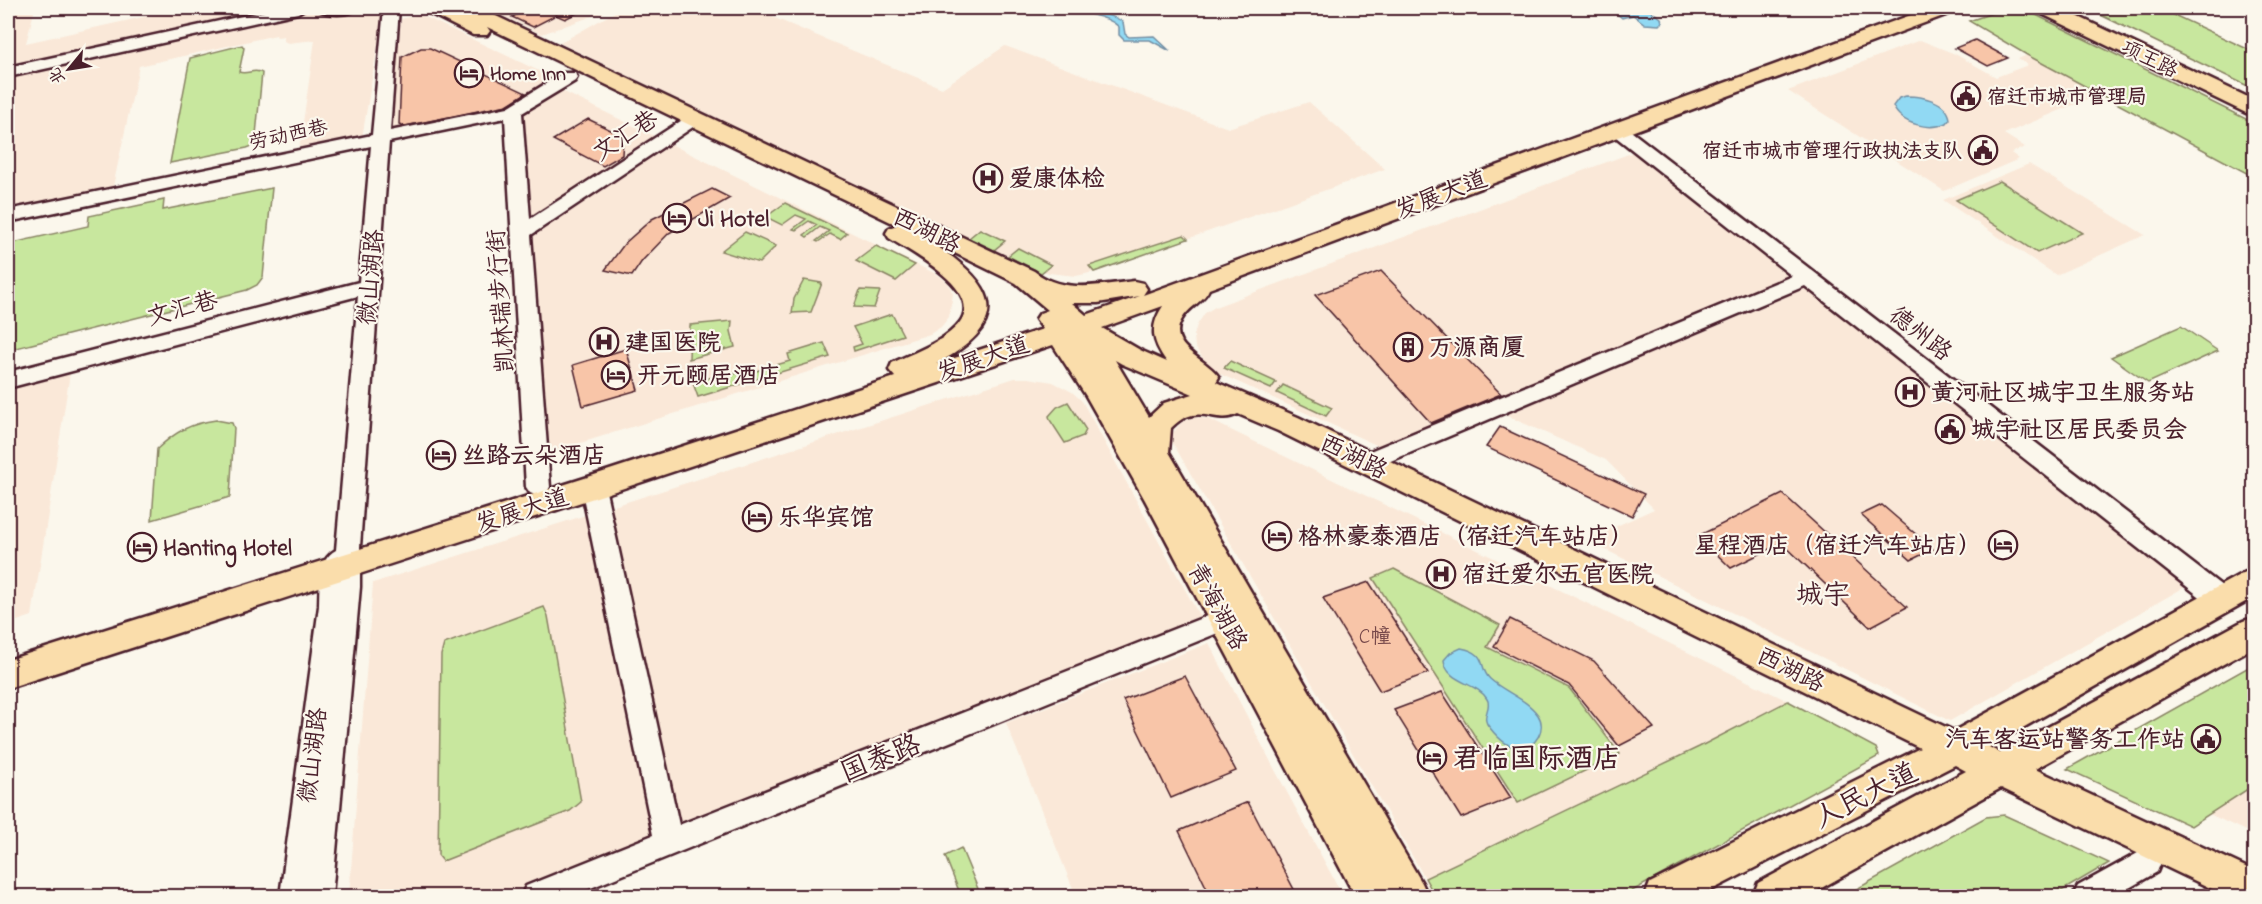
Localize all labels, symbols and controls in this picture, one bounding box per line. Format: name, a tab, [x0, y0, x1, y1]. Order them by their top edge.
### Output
street label: 项王路	[2116, 34, 2183, 87]
north arrow	[39, 39, 99, 99]
hotel icon: Home Inn	[453, 57, 485, 89]
place label: Home Inn	[490, 61, 566, 90]
text: 北	[43, 63, 72, 88]
public building icon: 宿迁市城市管理局	[1950, 80, 1982, 112]
place label: 宿迁市城市管理局	[1987, 84, 2147, 113]
street label: 文汇巷	[587, 103, 666, 171]
street label: 劳动西巷	[246, 114, 332, 159]
public building icon: 宿迁市城市管理行政执法支队	[1967, 134, 1999, 166]
place label: 宿迁市城市管理行政执法支队	[1702, 138, 1962, 167]
hospital icon: 爱康体检	[972, 162, 1004, 194]
place label: 爱康体检	[1009, 163, 1105, 198]
street label: 发展大道	[1391, 163, 1493, 230]
street label: 西湖路	[886, 201, 966, 264]
hotel icon: Ji Hotel	[661, 202, 693, 234]
place label: Ji Hotel	[698, 203, 769, 238]
street label: 微山湖路	[351, 228, 394, 327]
street label: 凯林瑞步行街	[480, 228, 525, 374]
street label: 文汇巷	[143, 284, 222, 337]
street label: 德州路	[1880, 299, 1959, 371]
hospital icon: 建国医院	[588, 326, 620, 358]
place label: 建国医院	[625, 327, 721, 362]
street label: 发展大道	[933, 328, 1035, 393]
building icon: 万源商厦	[1392, 331, 1424, 363]
place label: 万源商厦	[1429, 332, 1525, 367]
hotel icon: 开元颐居酒店	[600, 359, 632, 391]
place label: 开元颐居酒店	[637, 360, 781, 395]
hospital icon: 黄河社区城宇卫生服务站	[1894, 376, 1926, 408]
place label: 黄河社区城宇卫生服务站	[1931, 377, 2195, 412]
public building icon: 城宇社区居民委员会	[1934, 413, 1966, 445]
place label: 城宇社区居民委员会	[1971, 414, 2187, 449]
street label: 西湖路	[1313, 427, 1393, 490]
hotel icon: 丝路云朵酒店	[425, 439, 457, 471]
place label: 丝路云朵酒店	[462, 440, 606, 475]
street label: 发展大道	[472, 481, 574, 544]
hotel icon: 乐华宾馆	[741, 501, 773, 533]
place label: 乐华宾馆	[778, 502, 874, 537]
hotel icon: 格林豪泰酒店（宿迁汽车站店）	[1261, 520, 1293, 552]
place label: 格林豪泰酒店（宿迁汽车站店）	[1298, 521, 1634, 556]
hotel icon: 星程酒店（宿迁汽车站店）	[1987, 529, 2019, 561]
place label: 星程酒店（宿迁汽车站店）	[1694, 530, 1982, 565]
hotel icon: Hanting Hotel	[126, 531, 158, 563]
place label: Hanting Hotel	[163, 532, 292, 568]
street label: 青海湖路	[1177, 557, 1254, 658]
hospital icon: 宿迁爱尔五官医院	[1425, 558, 1457, 590]
place label: 宿迁爱尔五官医院	[1462, 559, 1654, 594]
district label: 城宇	[1796, 577, 1850, 616]
house number: C幢	[1359, 623, 1391, 653]
street label: 西湖路	[1750, 640, 1830, 703]
street label: 微山湖路	[291, 706, 338, 805]
public building icon: 汽车客运站警务工作站	[2190, 723, 2222, 755]
place label: 汽车客运站警务工作站	[1945, 724, 2185, 759]
street label: 国泰路	[835, 726, 928, 795]
place label: 君临国际酒店	[1453, 740, 1621, 781]
hotel icon: 君临国际酒店	[1416, 741, 1448, 773]
street label: 人民大道	[1807, 753, 1926, 841]

